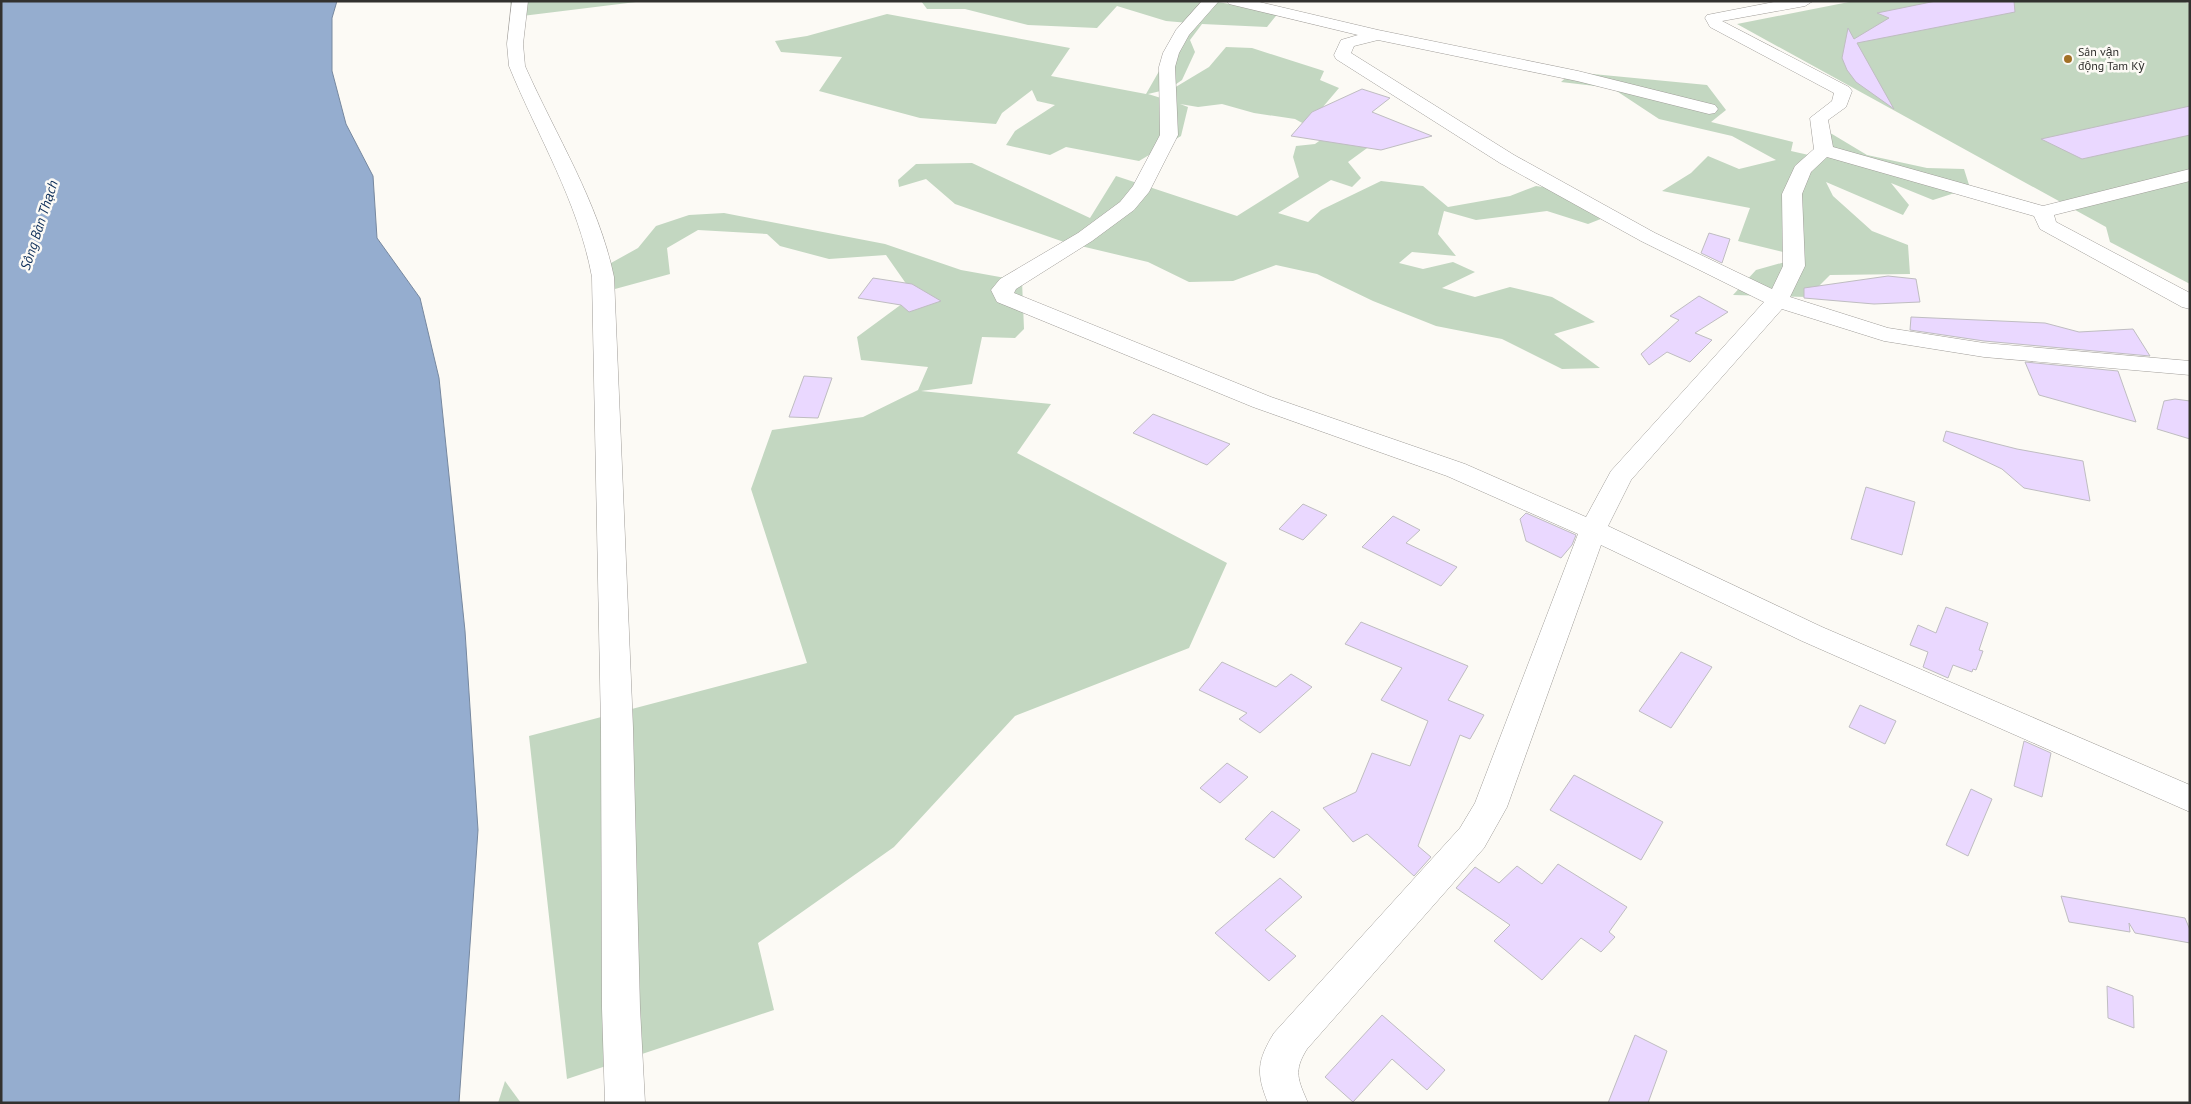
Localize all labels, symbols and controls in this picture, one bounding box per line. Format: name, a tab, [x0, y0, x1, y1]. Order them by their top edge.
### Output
place label: Sân vận động Tam Kỳ	[2078, 44, 2145, 73]
marker: Sân vận động Tam Kỳ	[2062, 53, 2074, 65]
water label: Sông Bàn Thạch	[16, 178, 62, 272]

